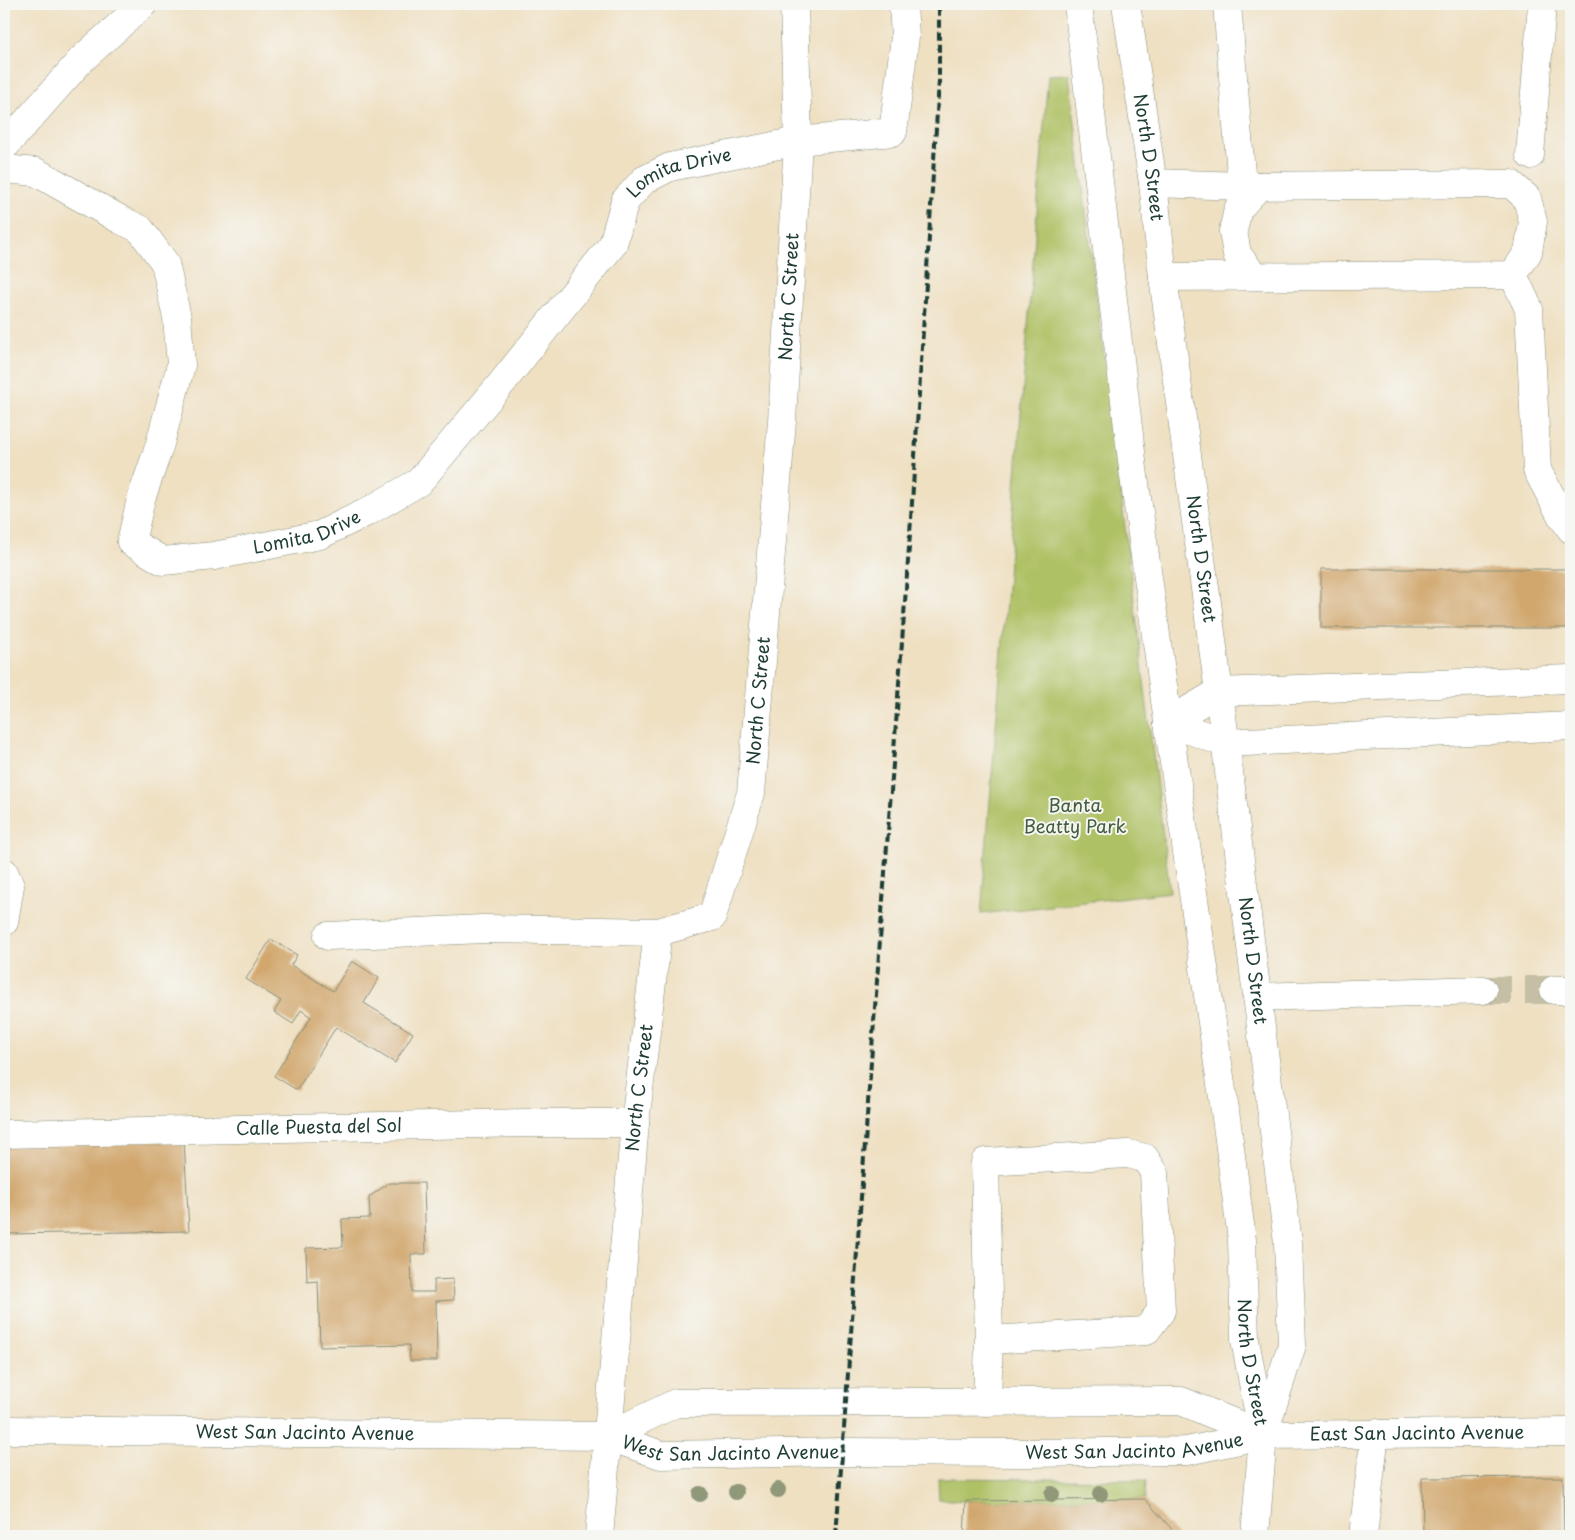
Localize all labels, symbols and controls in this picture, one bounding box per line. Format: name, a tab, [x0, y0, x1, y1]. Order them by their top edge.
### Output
street label: North D Street	[1128, 92, 1172, 222]
street label: Lomita Drive	[619, 140, 733, 203]
street label: North C Street	[770, 232, 805, 361]
street label: North D Street	[1181, 493, 1224, 624]
street label: Lomita Drive	[250, 502, 365, 560]
street label: North C Street	[738, 635, 776, 765]
park label: Banta Beatty Park	[1023, 791, 1127, 839]
street label: North D Street	[1233, 895, 1275, 1026]
street label: North C Street	[618, 1022, 659, 1153]
street label: Calle Puesta del Sol	[235, 1111, 402, 1141]
street label: North D Street	[1232, 1298, 1276, 1428]
street label: West San Jacinto Avenue	[195, 1417, 415, 1446]
street label: East San Jacinto Avenue	[1310, 1417, 1525, 1447]
street label: West San Jacinto Avenue	[1025, 1425, 1246, 1465]
street label: West San Jacinto Avenue	[619, 1427, 840, 1467]

